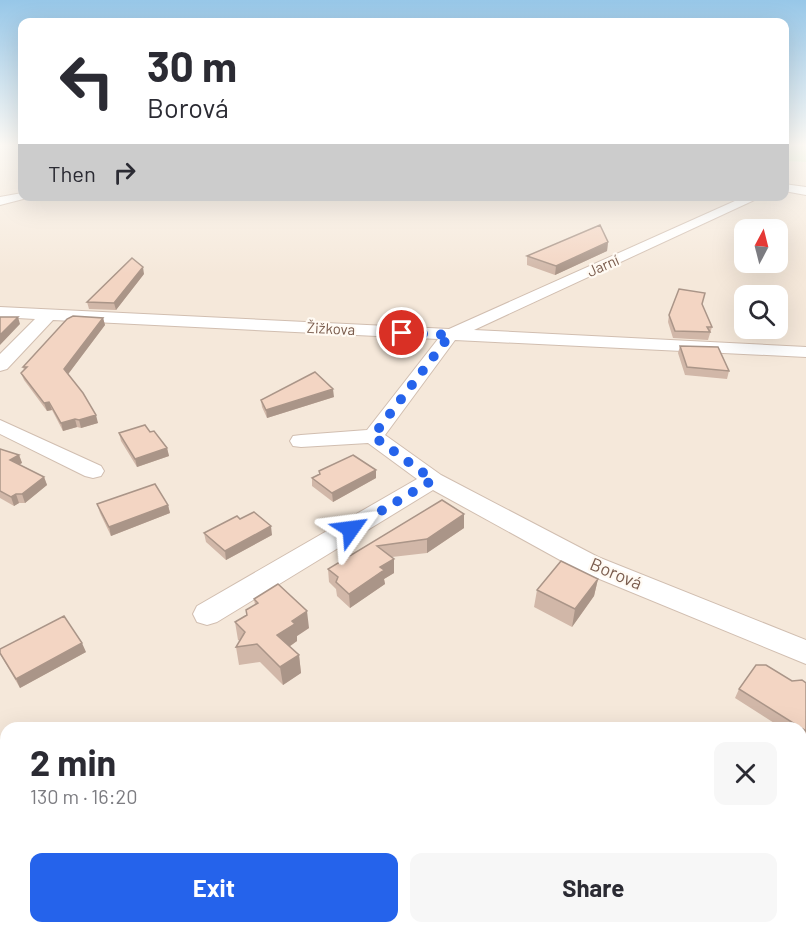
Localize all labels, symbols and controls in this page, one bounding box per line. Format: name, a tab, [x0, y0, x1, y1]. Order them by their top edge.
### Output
text: 30 m	[147, 40, 237, 90]
icon: left	[48, 42, 126, 120]
text: Borová	[147, 91, 229, 123]
icon: right	[108, 156, 141, 189]
text: Then	[48, 160, 96, 186]
north arrow	[734, 219, 788, 273]
map controls	[734, 219, 788, 339]
street label: Jarní	[584, 250, 621, 280]
button: search	[734, 285, 788, 339]
pin	[376, 307, 427, 358]
icon: arrive	[385, 316, 418, 349]
street label: Žižkova	[306, 318, 356, 338]
position arrow	[319, 497, 383, 561]
street label: Borová	[587, 552, 646, 594]
text: 2 min	[30, 740, 116, 783]
button: close	[714, 742, 777, 805]
text: 130 m · 16:20	[30, 784, 137, 808]
button: Exit	[30, 853, 398, 922]
button: Share	[410, 853, 777, 922]

